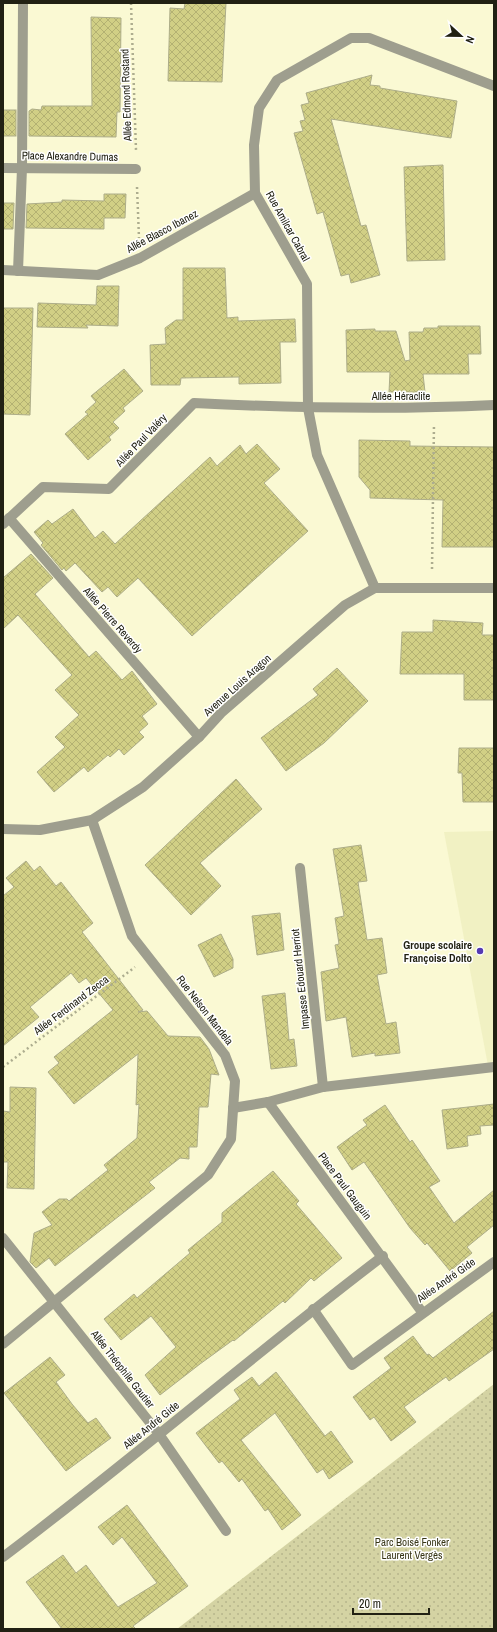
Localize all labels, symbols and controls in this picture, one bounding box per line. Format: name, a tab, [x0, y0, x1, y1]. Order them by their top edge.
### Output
north arrow	[441, 16, 481, 56]
text: N	[463, 34, 478, 45]
street label: Allée Edmond Rostand	[117, 49, 135, 142]
street label: Place Alexandre Dumas	[22, 148, 119, 164]
street label: Rue Amilcar Cabral	[263, 188, 313, 264]
street label: Allée Blasco Ibanez	[123, 206, 201, 256]
street label: Allée Héraclite	[371, 389, 430, 403]
street label: Allée Paul Valéry	[112, 410, 170, 470]
street label: Allée Pierre Reverdy	[80, 583, 146, 656]
street label: Avenue Louis Aragon	[200, 651, 274, 720]
street label: Impasse Edouard Herriot	[288, 928, 312, 1030]
place label: Groupe scolaire Françoise Dolto	[403, 938, 472, 965]
marker: Groupe scolaire Françoise Dolto	[475, 946, 485, 956]
street label: Allée Ferdinand Zecca	[30, 972, 111, 1038]
street label: Rue Nelson Mandela	[174, 973, 236, 1047]
street label: Place Paul Gauguin	[315, 1150, 375, 1222]
street label: Allée André Gide	[413, 1255, 478, 1306]
street label: Allée Théophile Gautier	[88, 1326, 158, 1411]
street label: Allée André Gide	[119, 1398, 182, 1453]
park label: Parc Boisé Fonker Laurent Vergès	[375, 1535, 449, 1562]
scale bar	[353, 1590, 429, 1616]
text: 20 m	[359, 1596, 381, 1612]

